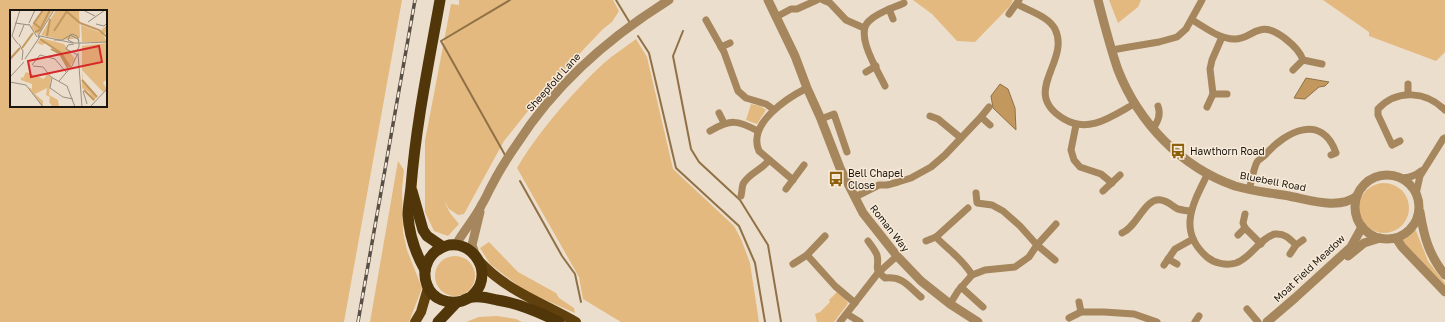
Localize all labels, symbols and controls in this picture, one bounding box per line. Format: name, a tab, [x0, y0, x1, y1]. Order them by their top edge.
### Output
inset map	[10, 10, 107, 107]
street label: Sheepfold Lane	[523, 50, 583, 114]
bus stop icon: Hawthorn Road	[1169, 142, 1187, 160]
place label: Hawthorn Road	[1190, 145, 1265, 157]
place label: Bell Chapel Close	[848, 167, 903, 191]
street label: Bluebell Road	[1239, 169, 1307, 193]
bus stop icon: Bell Chapel Close	[827, 170, 845, 188]
street label: Roman Way	[868, 202, 912, 254]
street label: Moat Field Meadow	[1271, 232, 1347, 304]

